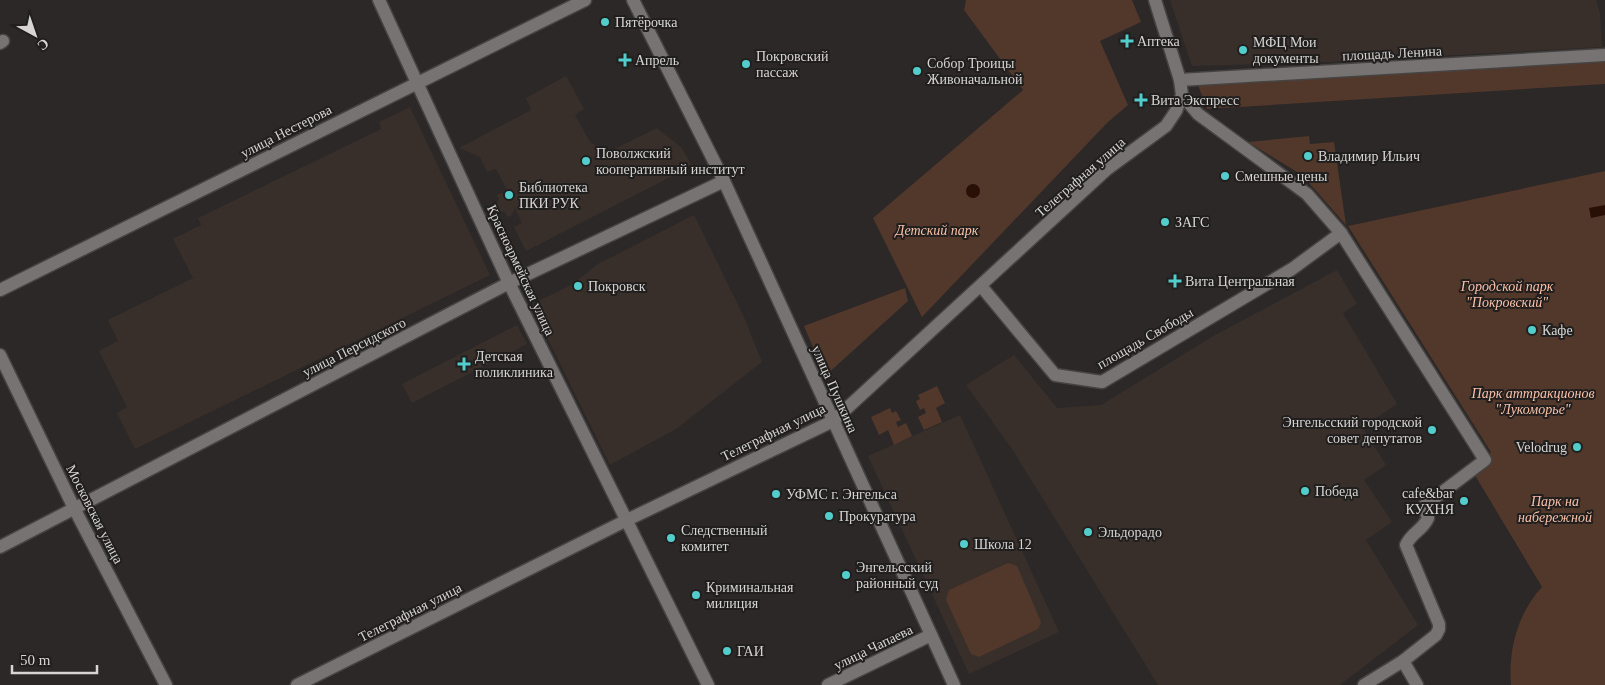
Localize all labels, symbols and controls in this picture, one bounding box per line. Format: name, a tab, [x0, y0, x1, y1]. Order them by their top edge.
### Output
north arrow	[10, 10, 60, 60]
place label: Пятёрочка	[615, 15, 678, 30]
marker: Пятёрочка	[599, 16, 611, 28]
place label: Аптека	[1137, 34, 1181, 49]
marker: Аптека	[1121, 35, 1133, 47]
place label: МФЦ Мои документы	[1253, 35, 1319, 66]
text: С	[34, 36, 52, 54]
street label: площадь Ленина	[1342, 43, 1443, 64]
marker: МФЦ Мои документы	[1237, 44, 1249, 56]
place label: Покровский пассаж	[756, 49, 829, 80]
place label: Апрель	[635, 53, 679, 68]
marker: Апрель	[619, 54, 631, 66]
place label: Собор Троицы Живоначальной	[927, 56, 1023, 87]
marker: Покровский пассаж	[740, 58, 752, 70]
marker: Собор Троицы Живоначальной	[911, 65, 923, 77]
place label: Вита Экспресс	[1151, 93, 1239, 108]
marker: Вита Экспресс	[1135, 94, 1147, 106]
street label: улица Нестерова	[238, 102, 335, 161]
street label: Телеграфная улица	[1033, 134, 1129, 220]
place label: Поволжский кооперативный институт	[596, 146, 745, 177]
place label: Владимир Ильич	[1318, 149, 1420, 164]
marker: Владимир Ильич	[1302, 150, 1314, 162]
marker: Поволжский кооперативный институт	[580, 155, 592, 167]
place label: Смешные цены	[1235, 169, 1328, 184]
marker: Смешные цены	[1219, 170, 1231, 182]
place label: Библиотека ПКИ РУК	[519, 180, 589, 211]
marker: Библиотека ПКИ РУК	[503, 189, 515, 201]
street label: Красноармейская улица	[484, 203, 558, 339]
place label: ЗАГС	[1175, 215, 1209, 230]
marker: ЗАГС	[1159, 216, 1171, 228]
park label: Детский парк	[894, 223, 979, 238]
place label: Вита Центральная	[1185, 274, 1295, 289]
marker: Вита Центральная	[1169, 275, 1181, 287]
place label: Покровск	[588, 279, 646, 294]
park label: Городской парк "Покровский"	[1460, 279, 1554, 310]
marker: Покровск	[572, 280, 584, 292]
street label: площадь Свободы	[1094, 304, 1197, 372]
street label: улица Персидского	[300, 315, 408, 380]
place label: Кафе	[1542, 323, 1573, 338]
marker: Кафе	[1526, 324, 1538, 336]
street label: улица Пушкина	[809, 343, 861, 436]
place label: Детская поликлиника	[475, 349, 554, 380]
marker: Детская поликлиника	[457, 357, 471, 371]
park label: Парк аттракционов "Лукоморье"	[1471, 386, 1594, 417]
street label: Телеграфная улица	[719, 400, 828, 464]
place label: Энгельсский городской совет депутатов	[1282, 415, 1422, 446]
marker: Энгельсский городской совет депутатов	[1426, 424, 1438, 436]
place label: Velodrug	[1516, 440, 1567, 455]
marker: Velodrug	[1571, 441, 1583, 453]
street label: Московская улица	[63, 462, 126, 567]
place label: Победа	[1315, 484, 1359, 499]
marker: Победа	[1299, 485, 1311, 497]
place label: cafe&bar КУХНЯ	[1402, 486, 1454, 517]
place label: УФМС г. Энгельса	[786, 487, 898, 502]
marker: УФМС г. Энгельса	[770, 488, 782, 500]
park label: Парк на набережной	[1518, 494, 1592, 525]
marker: cafe&bar КУХНЯ	[1458, 495, 1470, 507]
place label: Прокуратура	[839, 509, 916, 524]
marker: Прокуратура	[823, 510, 835, 522]
place label: Следственный комитет	[681, 523, 768, 554]
place label: Эльдорадо	[1098, 525, 1162, 540]
marker: Эльдорадо	[1082, 526, 1094, 538]
marker: Следственный комитет	[665, 532, 677, 544]
place label: Школа 12	[974, 537, 1032, 552]
marker: Школа 12	[958, 538, 970, 550]
place label: Энгельсский районный суд	[856, 560, 938, 591]
marker: Энгельсский районный суд	[840, 569, 852, 581]
street label: Телеграфная улица	[356, 580, 465, 645]
place label: Криминальная милиция	[706, 580, 794, 611]
marker: Криминальная милиция	[690, 589, 702, 601]
street label: улица Чапаева	[831, 622, 916, 673]
scale bar	[12, 642, 98, 674]
place label: ГАИ	[737, 644, 764, 659]
marker: ГАИ	[721, 645, 733, 657]
text: 50 m	[20, 652, 51, 668]

